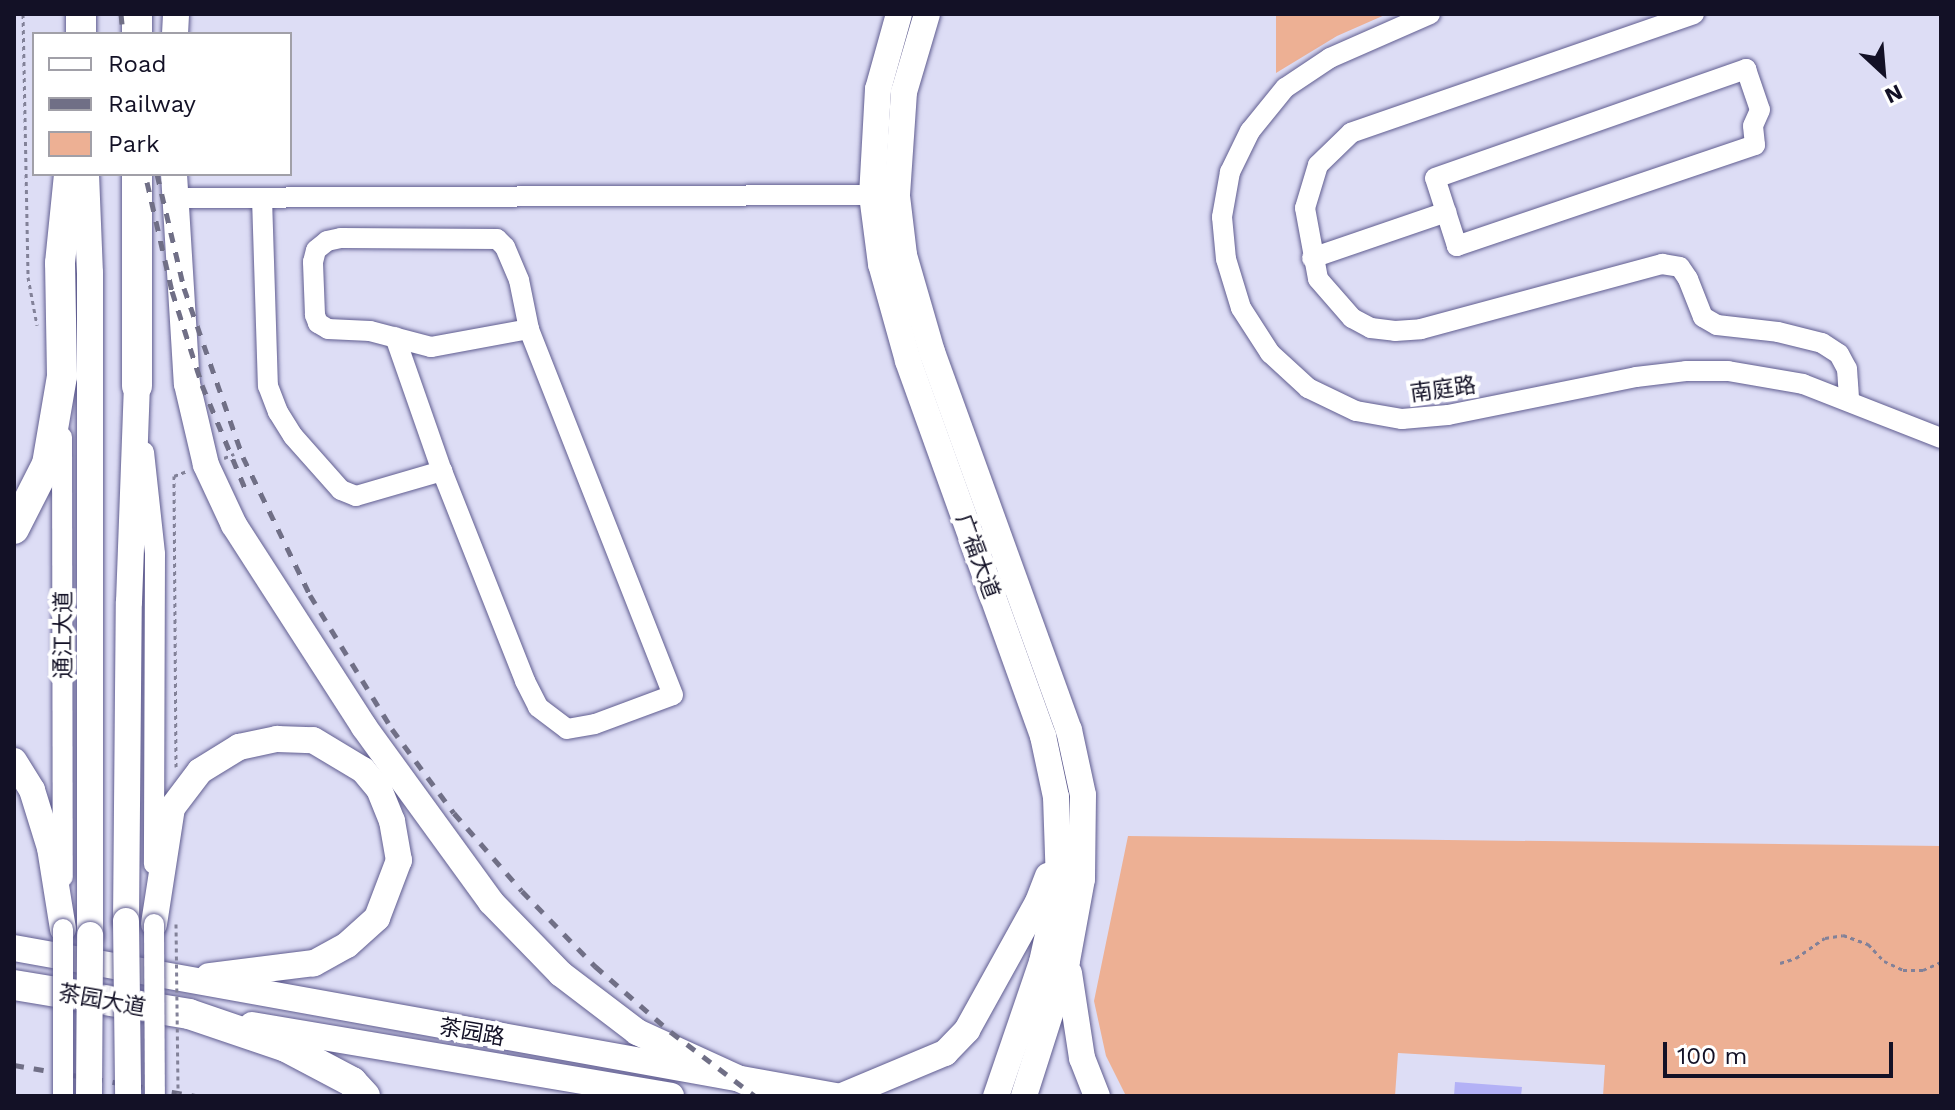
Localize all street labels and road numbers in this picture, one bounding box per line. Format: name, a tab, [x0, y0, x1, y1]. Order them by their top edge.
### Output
street label: 南庭路	[1408, 371, 1478, 407]
street label: 广福大道	[951, 510, 1005, 602]
street label: 通江大道	[50, 591, 76, 679]
street label: 茶园大道	[56, 979, 148, 1021]
street label: 茶园路	[437, 1013, 507, 1051]

